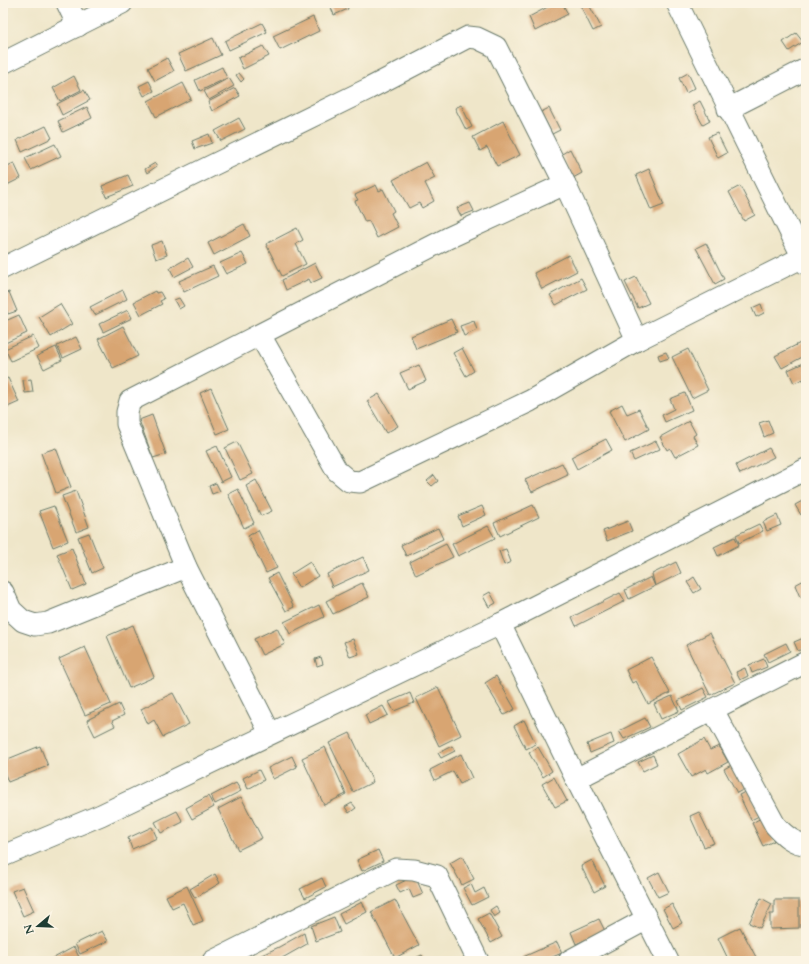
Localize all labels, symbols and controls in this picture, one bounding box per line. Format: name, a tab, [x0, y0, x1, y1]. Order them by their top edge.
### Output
north arrow	[18, 906, 58, 946]
text: N	[20, 922, 38, 936]

